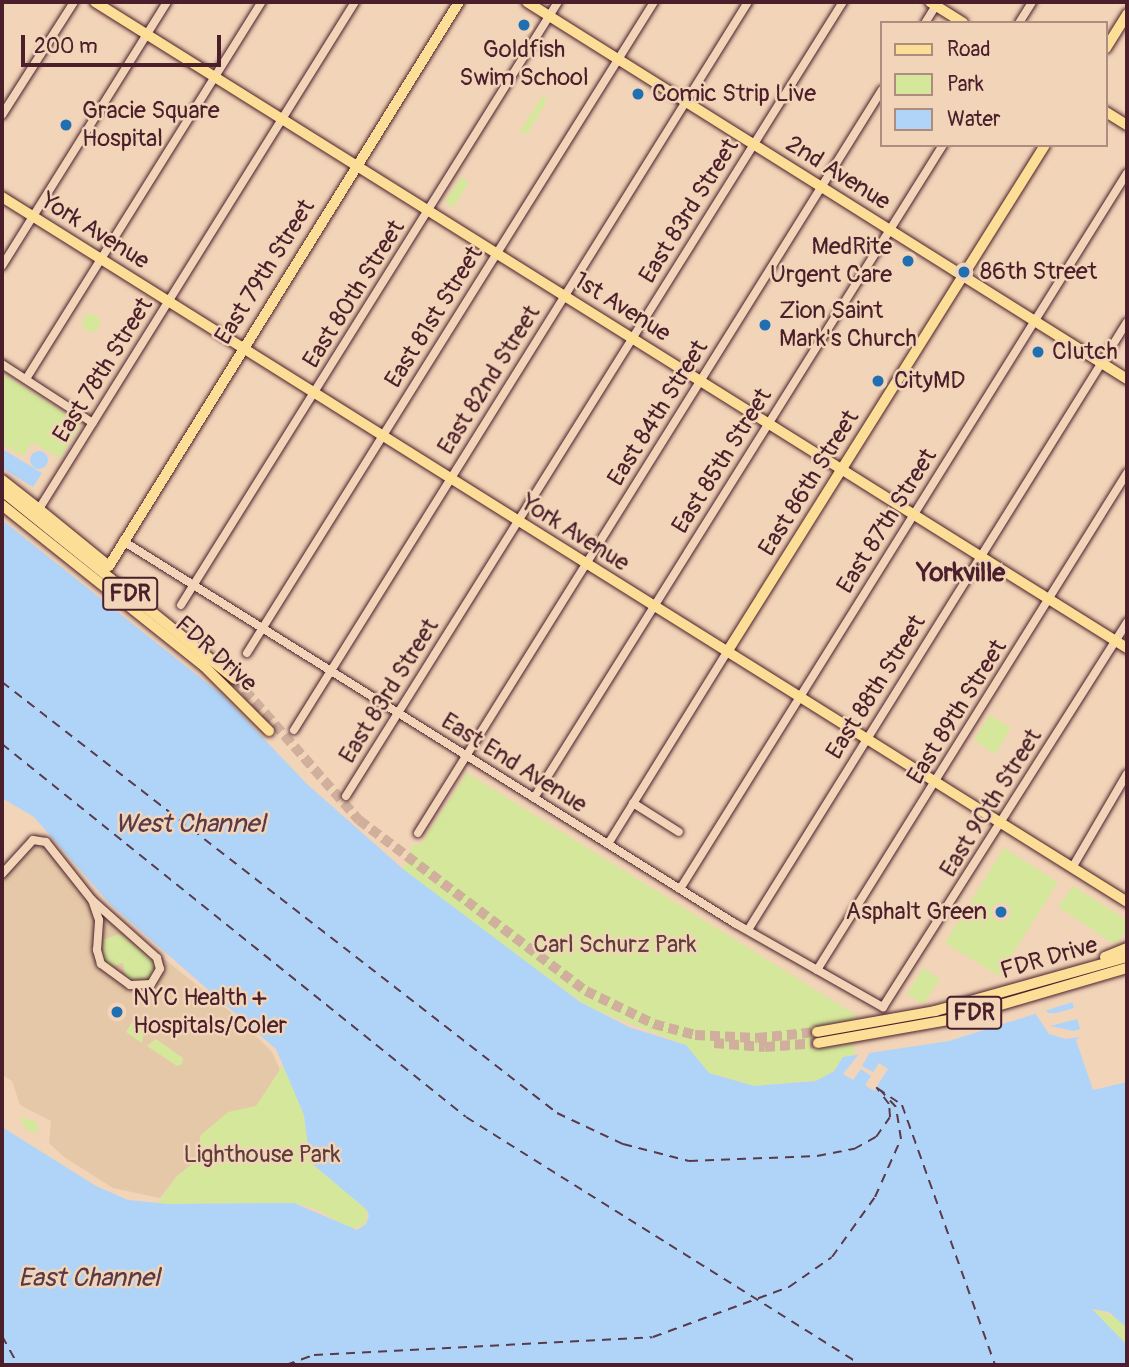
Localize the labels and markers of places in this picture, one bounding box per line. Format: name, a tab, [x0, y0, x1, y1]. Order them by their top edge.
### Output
marker: Goldfish Swim School	[516, 17, 532, 33]
place label: Goldfish Swim School	[459, 36, 589, 92]
place label: Comic Strip Live	[652, 80, 816, 108]
marker: Comic Strip Live	[630, 86, 646, 102]
place label: Gracie Square Hospital	[82, 97, 220, 153]
marker: Gracie Square Hospital	[56, 115, 76, 135]
place label: MedRite Urgent Care	[770, 233, 892, 289]
marker: MedRite Urgent Care	[898, 251, 918, 271]
place label: 86th Street	[980, 258, 1097, 286]
marker: 86th Street	[954, 262, 974, 282]
place label: Zion Saint Mark's Church	[779, 297, 917, 353]
marker: Zion Saint Mark's Church	[757, 317, 773, 333]
place label: Clutch	[1052, 338, 1118, 366]
marker: Clutch	[1030, 344, 1046, 360]
place label: CityMD	[894, 367, 965, 395]
marker: CityMD	[868, 371, 888, 391]
place label: Asphalt Green	[846, 898, 987, 926]
marker: Asphalt Green	[993, 904, 1009, 920]
place label: NYC Health + Hospitals/Coler	[133, 984, 287, 1040]
marker: NYC Health + Hospitals/Coler	[107, 1002, 127, 1022]

